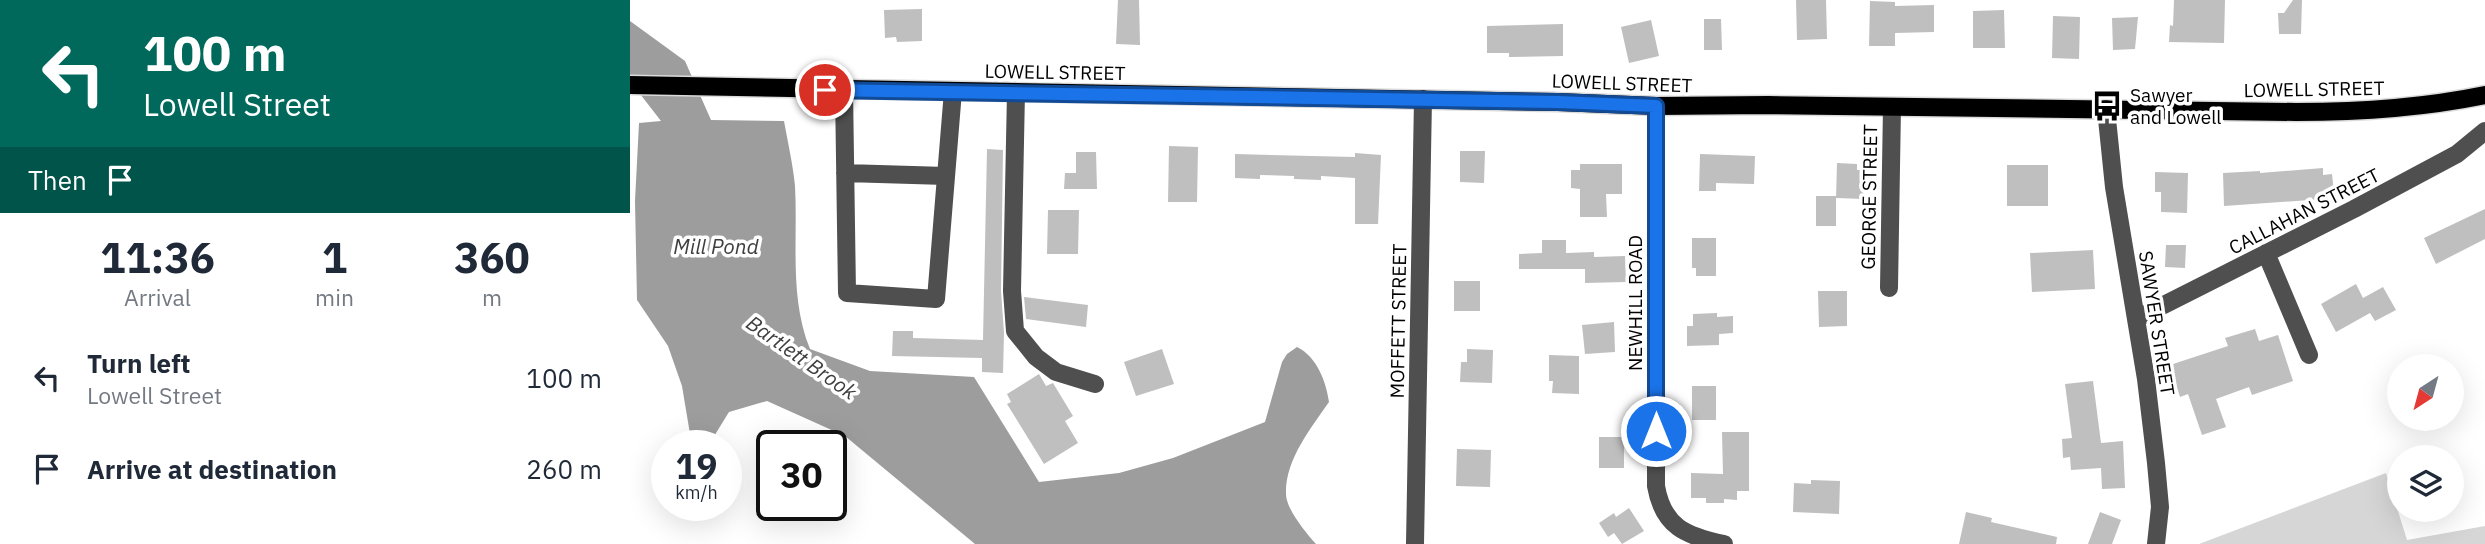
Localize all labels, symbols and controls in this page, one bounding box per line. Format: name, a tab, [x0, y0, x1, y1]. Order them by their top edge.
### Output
text: 100 m	[143, 21, 287, 84]
icon: left	[28, 28, 119, 119]
street label: LOWELL STREET	[984, 59, 1126, 85]
pin	[795, 60, 855, 120]
street label: LOWELL STREET	[1551, 69, 1693, 97]
icon: arrive	[806, 71, 844, 109]
street label: LOWELL STREET	[2243, 76, 2385, 102]
text: Lowell Street	[143, 83, 331, 125]
place label: Sawyer and Lowell	[2130, 83, 2222, 129]
bus stop icon: Sawyer and Lowell	[2090, 89, 2124, 123]
street label: GEORGE STREET	[1856, 124, 1882, 270]
icon: arrive	[101, 161, 139, 199]
text: Then	[28, 163, 87, 197]
street label: CALLAHAN STREET	[2225, 163, 2383, 259]
text: 11:36	[100, 230, 215, 285]
text: 1	[322, 230, 347, 285]
text: 360	[454, 230, 530, 285]
water label: Mill Pond	[673, 232, 760, 260]
street label: NEWHILL ROAD	[1623, 235, 1647, 371]
street label: MOFFETT STREET	[1385, 243, 1411, 399]
street label: SAWYER STREET	[2134, 249, 2180, 397]
text: Arrival	[124, 282, 191, 312]
text: min	[315, 282, 354, 312]
text: m	[482, 282, 502, 312]
water label: Bartlett Brook	[741, 309, 864, 406]
text: Turn left	[87, 346, 190, 380]
north arrow	[2387, 354, 2464, 430]
map controls	[2387, 354, 2464, 522]
icon: left	[28, 359, 66, 397]
text: 100 m	[526, 361, 602, 395]
text: Lowell Street	[87, 380, 222, 410]
position arrow	[1619, 394, 1693, 468]
speed limit sign: 30	[756, 430, 847, 521]
text: 19	[675, 443, 718, 489]
button: layers	[2387, 445, 2464, 522]
icon: arrive	[28, 450, 66, 488]
text: Arrive at destination	[87, 452, 337, 486]
text: 260 m	[526, 452, 602, 486]
text: km/h	[675, 481, 718, 504]

